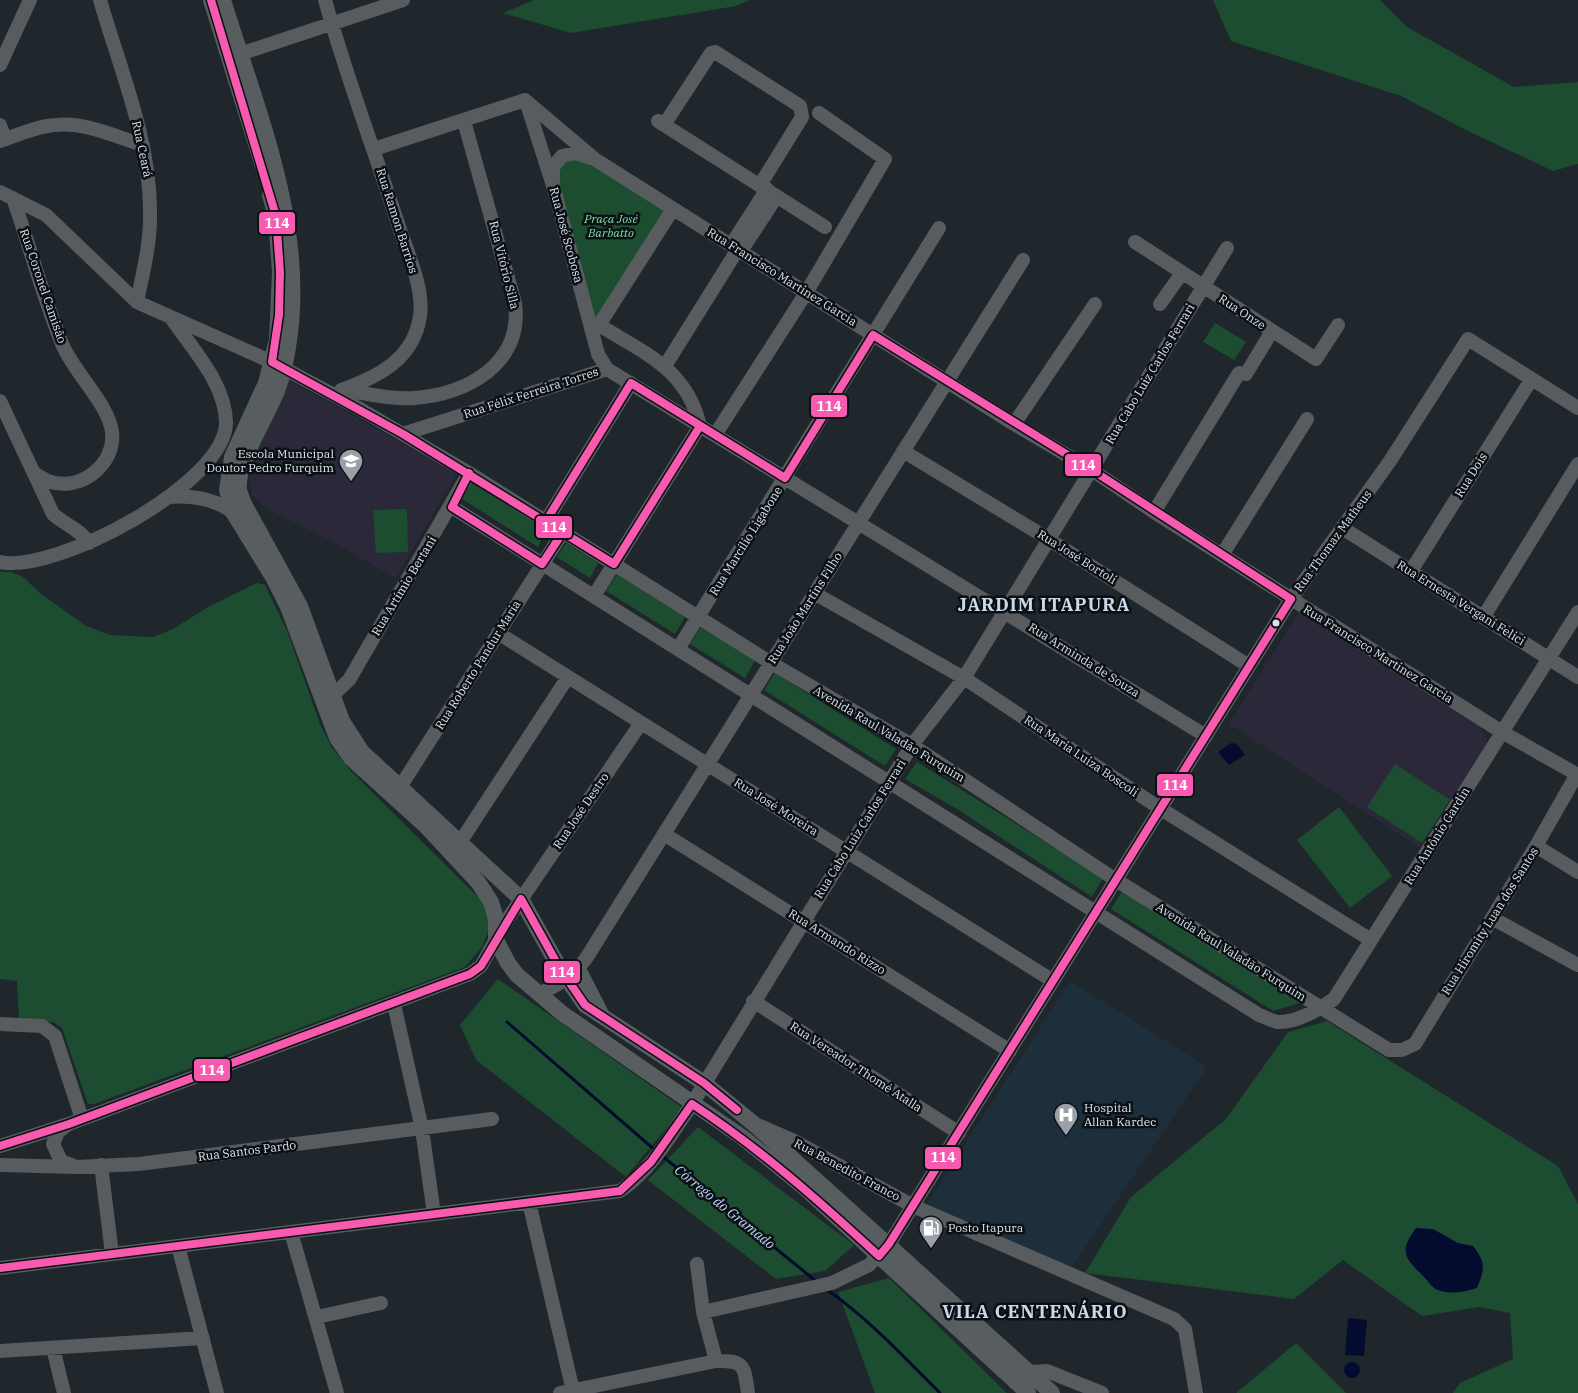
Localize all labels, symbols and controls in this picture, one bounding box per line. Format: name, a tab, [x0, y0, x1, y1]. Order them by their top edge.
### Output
street label: Rua Ceará	[129, 119, 156, 179]
street label: Rua Ramon Barrios	[373, 166, 422, 275]
street label: Rua José Scobosa	[547, 185, 587, 285]
line badge: 114	[258, 211, 296, 235]
park label: Praça José Barbatto	[583, 211, 639, 240]
text: 114	[264, 214, 290, 232]
street label: Rua Vitório Silla	[486, 219, 523, 311]
street label: Rua Francisco Martinez Garcia	[705, 224, 860, 329]
street label: Rua Coronel Camisão	[17, 226, 70, 345]
street label: Rua Onze	[1216, 291, 1269, 332]
street label: Rua Cabo Luiz Carlos Ferrari	[1102, 301, 1198, 447]
street label: Rua Félix Ferreira Torres	[461, 364, 600, 421]
line badge: 114	[810, 394, 848, 418]
text: 114	[816, 397, 842, 415]
place label: Escola Municipal Doutor Pedro Furquim	[206, 446, 335, 475]
school or university icon: Escola Municipal Doutor Pedro Furquim	[338, 448, 364, 482]
street label: Rua Dois	[1451, 450, 1490, 500]
line badge: 114	[1064, 453, 1102, 477]
text: 114	[1070, 456, 1096, 474]
street label: Rua Marcílio Ligabone	[706, 483, 785, 598]
street label: Rua Thomaz Matheus	[1291, 487, 1375, 594]
line badge: 114	[535, 515, 573, 539]
text: 114	[541, 518, 567, 536]
street label: Rua José Bortoli	[1035, 526, 1120, 587]
street label: Rua Artímio Bertani	[368, 533, 439, 638]
street label: Rua João Martins Filho	[764, 549, 845, 666]
street label: Rua Ernesta Vergani Felici	[1394, 557, 1528, 648]
district label: JARDIM ITAPURA	[958, 593, 1130, 616]
street label: Rua Roberto Pandur Maria	[432, 597, 524, 732]
street label: Rua Francisco Martinez Garcia	[1301, 601, 1456, 706]
unlabelled marker	[1271, 618, 1281, 628]
street label: Rua Arminda de Souza	[1026, 619, 1143, 700]
street label: Avenida Raul Valadão Furquim	[811, 682, 968, 785]
street label: Rua Maria Luiza Boscoli	[1021, 712, 1142, 800]
street label: Rua Cabo Luiz Carlos Ferrari	[811, 756, 909, 901]
street label: Rua José Destro	[549, 769, 612, 852]
line badge: 114	[1156, 773, 1194, 797]
street label: Rua José Moreira	[731, 775, 822, 839]
text: 114	[1162, 776, 1188, 794]
street label: Rua Antônio Gardin	[1401, 784, 1473, 887]
street label: Rua Hiromity Luan dos Santos	[1438, 844, 1541, 997]
street label: Avenida Raul Valadão Furquim	[1153, 899, 1310, 1004]
street label: Rua Armando Rizzo	[786, 906, 889, 978]
line badge: 114	[543, 960, 581, 984]
text: 114	[549, 963, 575, 981]
street label: Rua Vereador Thomé Atalla	[787, 1018, 925, 1115]
line badge: 114	[193, 1058, 231, 1082]
text: 114	[199, 1061, 225, 1079]
place label: Hospital Allan Kardec	[1084, 1100, 1156, 1129]
hospital icon: Hospital Allan Kardec	[1053, 1102, 1079, 1136]
street label: Rua Benedito Franco	[792, 1135, 903, 1204]
street label: Rua Santos Pardo	[197, 1137, 297, 1164]
line badge: 114	[924, 1146, 962, 1170]
text: 114	[930, 1148, 956, 1166]
water label: Córrego do Gramado	[671, 1161, 779, 1253]
fuel station icon: Posto Itapura	[918, 1215, 944, 1249]
place label: Posto Itapura	[948, 1220, 1024, 1235]
district label: VILA CENTENÁRIO	[942, 1299, 1128, 1323]

